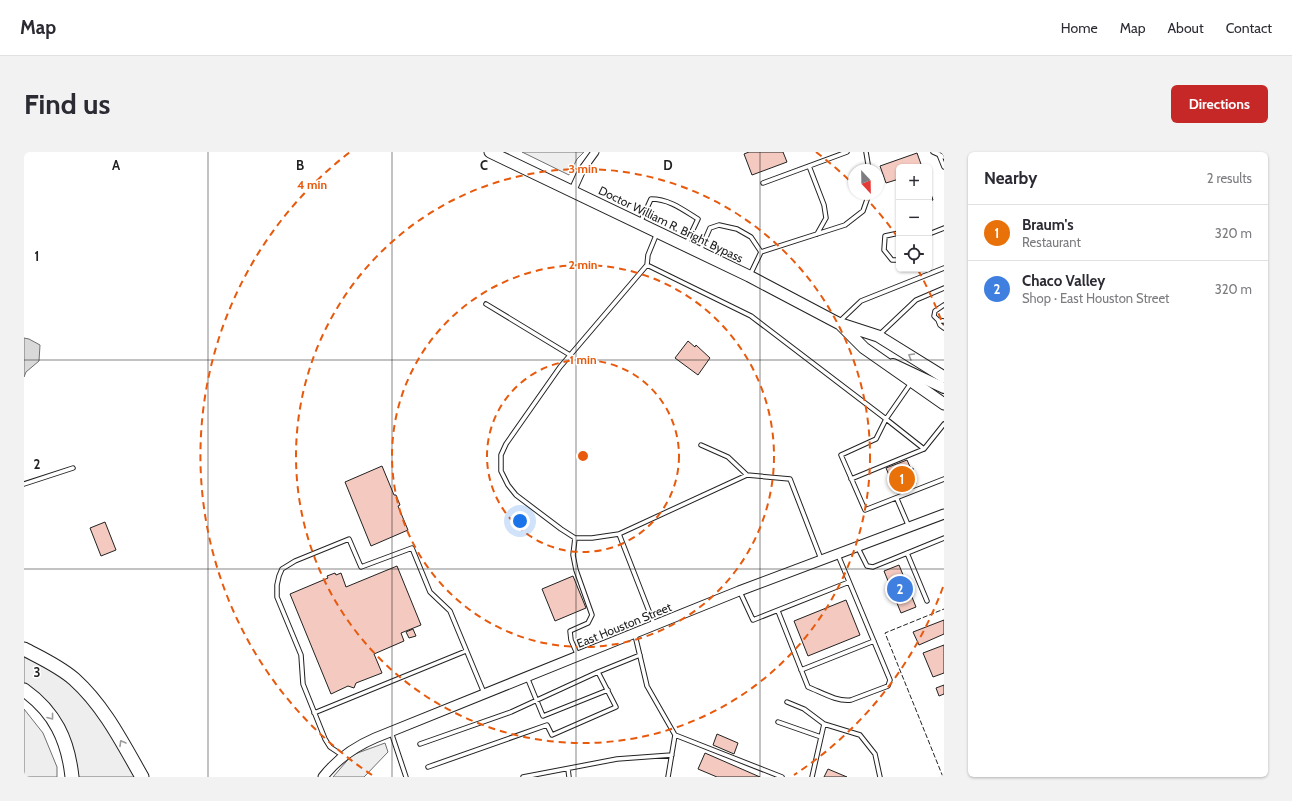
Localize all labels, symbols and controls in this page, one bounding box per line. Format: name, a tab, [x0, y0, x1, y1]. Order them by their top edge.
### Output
text: Map	[20, 16, 56, 39]
text: Home	[1061, 19, 1098, 37]
text: Map	[1120, 19, 1145, 37]
text: About	[1167, 19, 1204, 37]
text: Contact	[1226, 19, 1272, 37]
button: Directions	[1171, 85, 1268, 123]
text: Find us	[24, 87, 110, 121]
text: A	[112, 157, 121, 173]
text: B	[296, 157, 304, 173]
text: C	[480, 157, 488, 173]
text: D	[663, 157, 673, 173]
text: 3 min	[568, 161, 598, 176]
north arrow	[848, 164, 884, 200]
map controls	[896, 164, 932, 272]
button: +	[896, 164, 932, 200]
text: Nearby	[984, 168, 1037, 188]
text: 2 results	[1207, 170, 1252, 186]
text: 4 min	[297, 177, 327, 192]
street label: Doctor William R. Bright Bypass	[596, 182, 746, 266]
button: −	[896, 200, 932, 236]
text: Braum's	[1022, 216, 1074, 234]
text: 1	[995, 225, 999, 241]
text: 320 m	[1215, 225, 1252, 241]
text: Restaurant	[1022, 234, 1081, 250]
button: locate	[896, 236, 932, 272]
text: 1	[35, 248, 39, 264]
text: 2 min	[569, 257, 597, 272]
text: Chaco Valley	[1022, 272, 1105, 290]
text: 2	[994, 281, 1000, 297]
text: 320 m	[1215, 281, 1252, 297]
text: Shop · East Houston Street	[1022, 290, 1169, 306]
text: 1 min	[569, 352, 597, 367]
one-way arrow	[908, 354, 915, 361]
centre of rings	[576, 449, 590, 463]
text: 2	[34, 456, 41, 472]
pin: 1	[889, 464, 915, 494]
your location	[510, 511, 530, 531]
pin: 2	[887, 574, 913, 604]
street label: East Houston Street	[574, 599, 674, 651]
text: 3	[33, 664, 41, 680]
one-way arrow	[47, 713, 54, 720]
one-way arrow	[120, 740, 127, 747]

